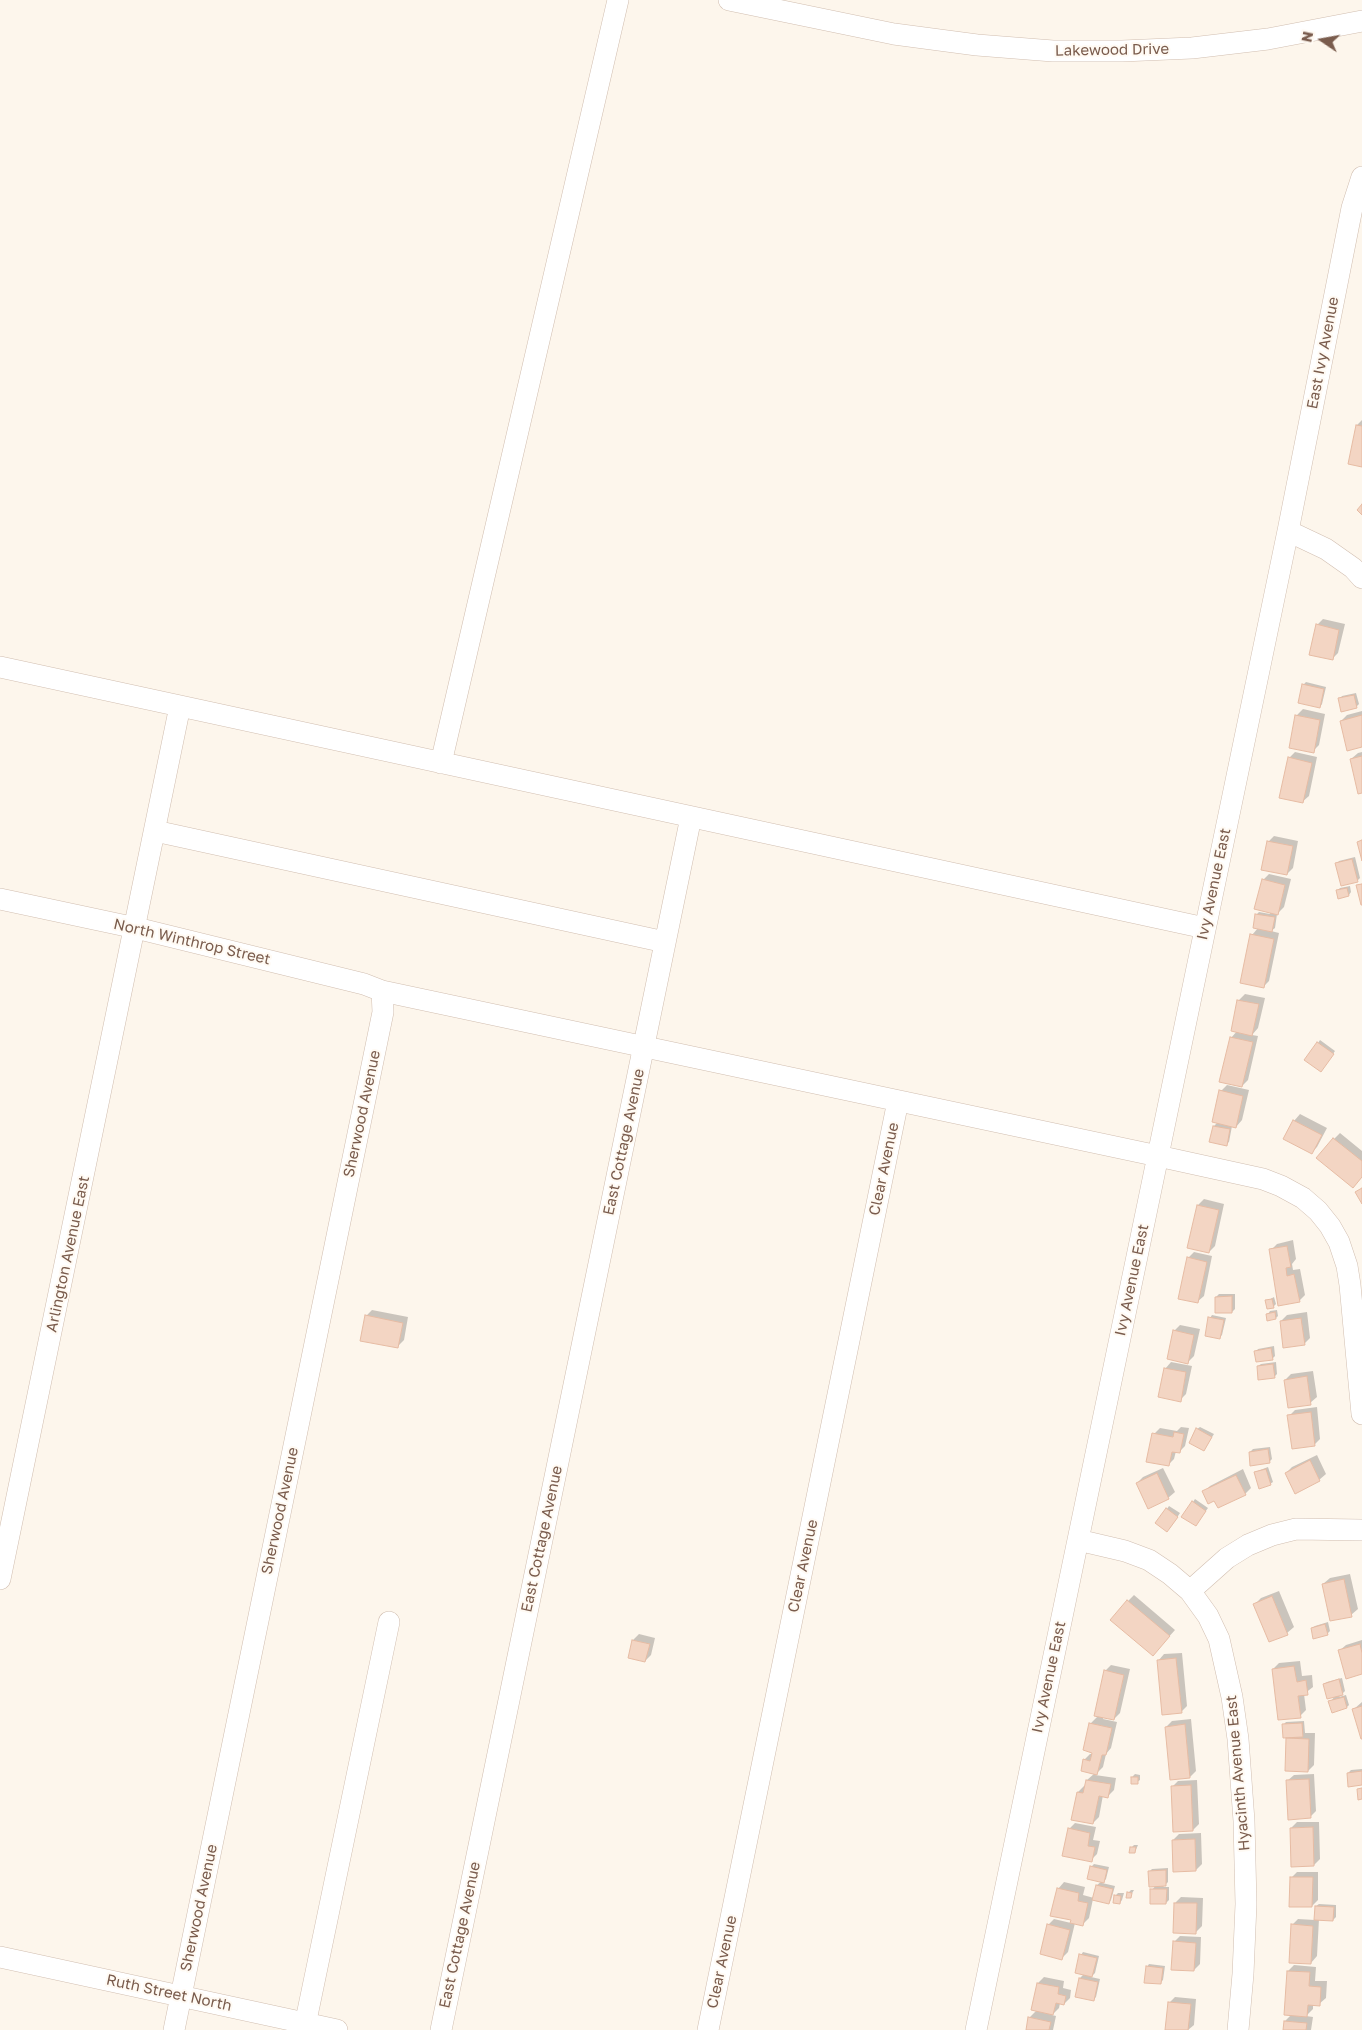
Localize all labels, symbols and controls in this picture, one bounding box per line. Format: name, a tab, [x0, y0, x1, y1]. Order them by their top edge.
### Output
north arrow	[1297, 15, 1347, 65]
text: N	[1297, 30, 1316, 44]
street label: Lakewood Drive	[1055, 40, 1169, 60]
street label: East Ivy Avenue	[1303, 295, 1343, 411]
street label: Ivy Avenue East	[1193, 826, 1235, 942]
street label: North Winthrop Street	[112, 915, 272, 969]
street label: Sherwood Avenue	[340, 1049, 384, 1179]
street label: East Cottage Avenue	[600, 1067, 648, 1217]
street label: Clear Avenue	[865, 1121, 903, 1217]
street label: Arlington Avenue East	[43, 1174, 93, 1334]
street label: Ivy Avenue East	[1111, 1222, 1153, 1338]
street label: Sherwood Avenue	[258, 1446, 302, 1576]
street label: East Cottage Avenue	[518, 1464, 566, 1614]
street label: Clear Avenue	[784, 1518, 822, 1614]
street label: Ivy Avenue East	[1028, 1619, 1070, 1735]
street label: Hyacinth Avenue East	[1222, 1694, 1254, 1852]
street label: Sherwood Avenue	[177, 1843, 221, 1973]
street label: East Cottage Avenue	[436, 1860, 484, 2010]
street label: Clear Avenue	[703, 1914, 741, 2010]
street label: Ruth Street North	[105, 1971, 233, 2015]

